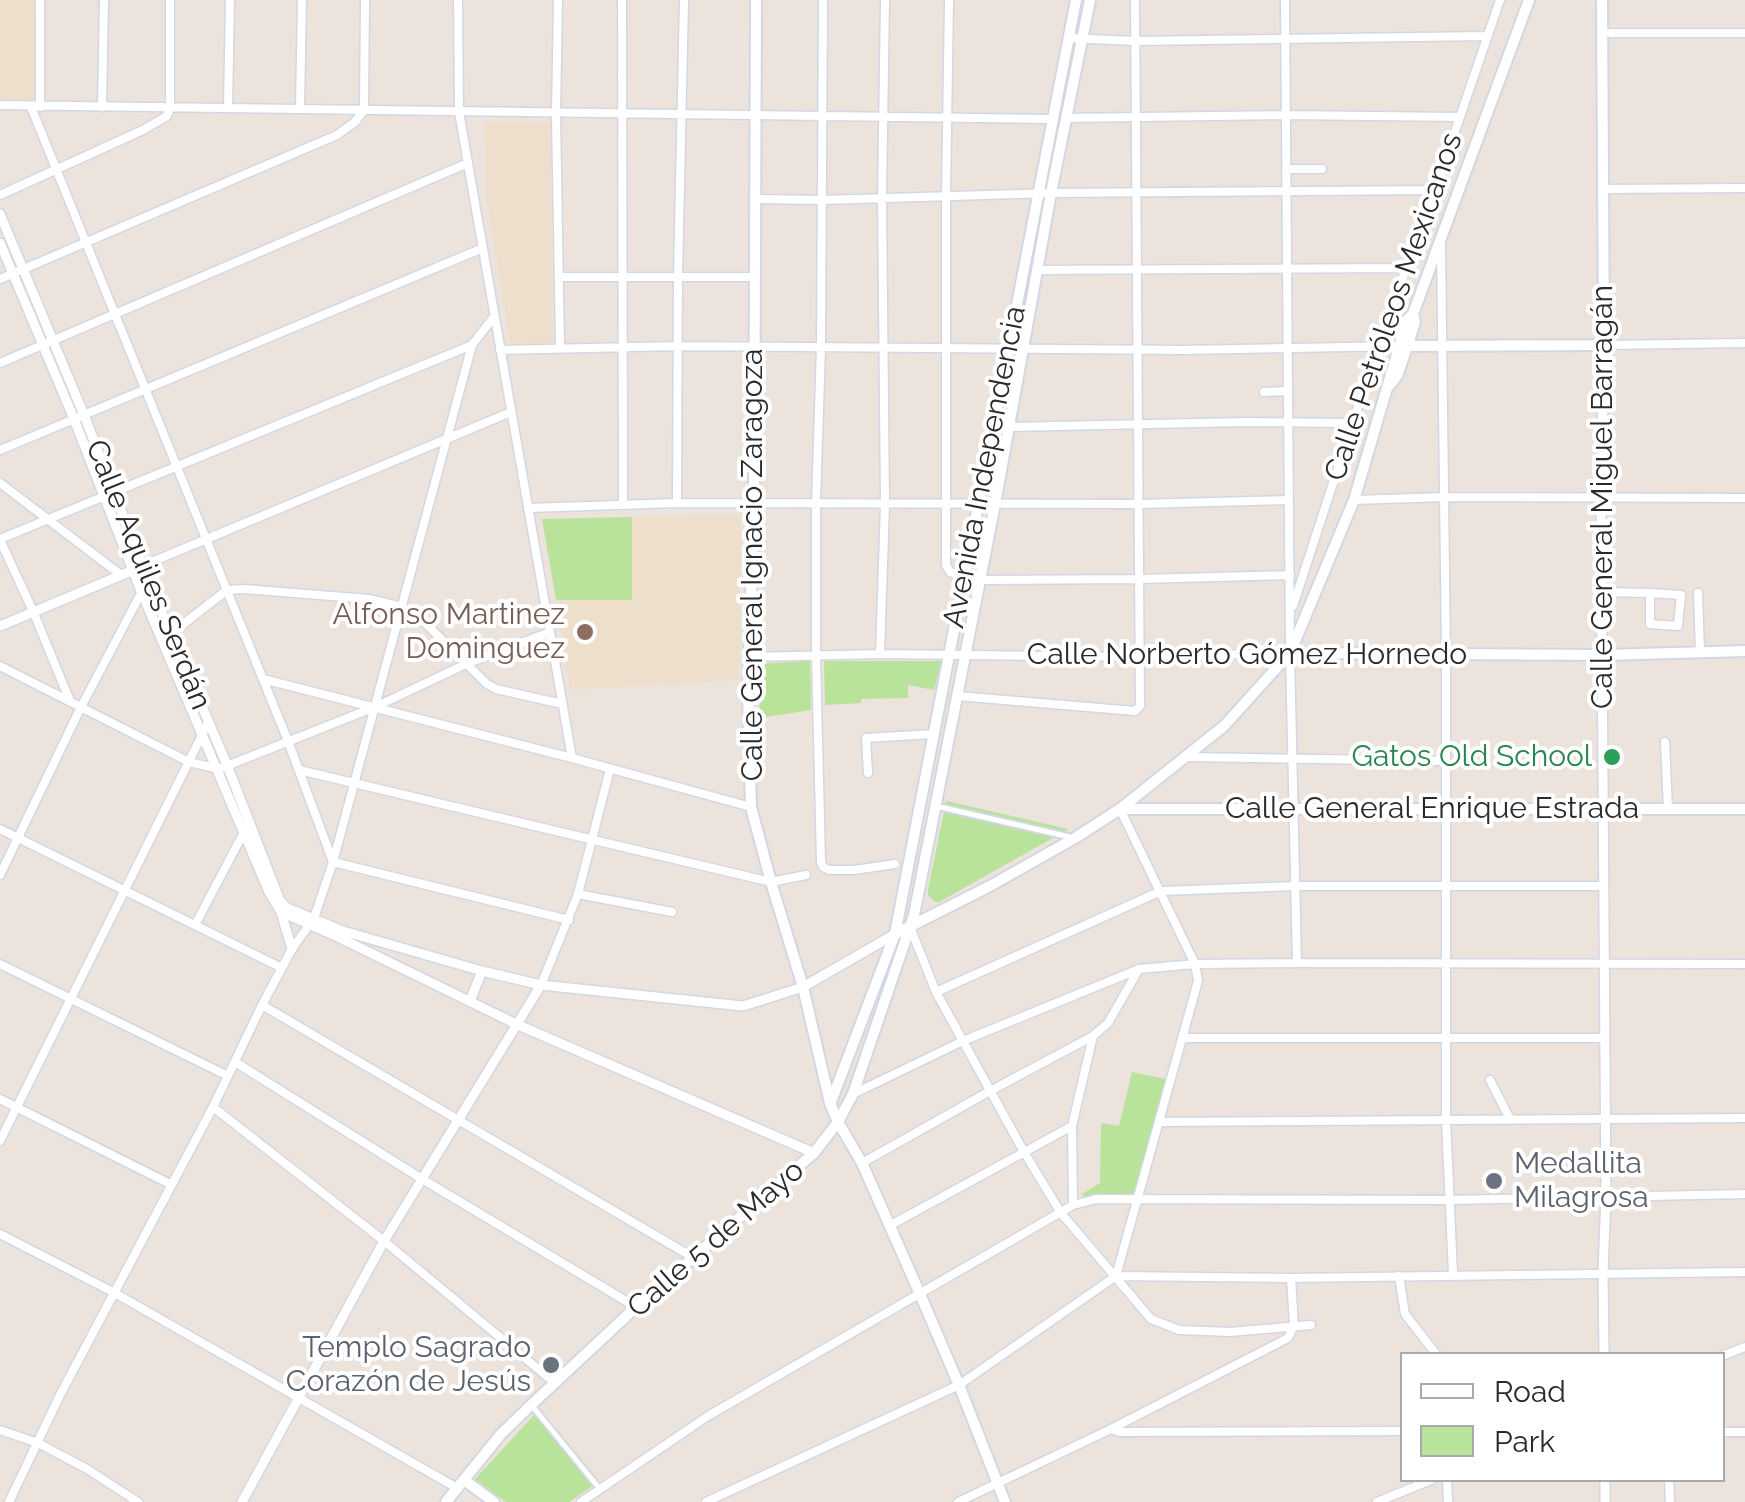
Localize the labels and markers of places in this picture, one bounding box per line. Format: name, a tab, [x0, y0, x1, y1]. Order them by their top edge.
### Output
place label: Alfonso Martinez Dominguez	[333, 597, 565, 668]
marker: Alfonso Martinez Dominguez	[574, 621, 596, 643]
place label: Gatos Old School	[1351, 739, 1592, 775]
marker: Gatos Old School	[1601, 746, 1623, 768]
place label: Medallita Milagrosa	[1514, 1146, 1649, 1216]
marker: Medallita Milagrosa	[1483, 1170, 1505, 1192]
place label: Templo Sagrado Corazón de Jesús	[286, 1330, 531, 1400]
marker: Templo Sagrado Corazón de Jesús	[540, 1354, 562, 1376]

